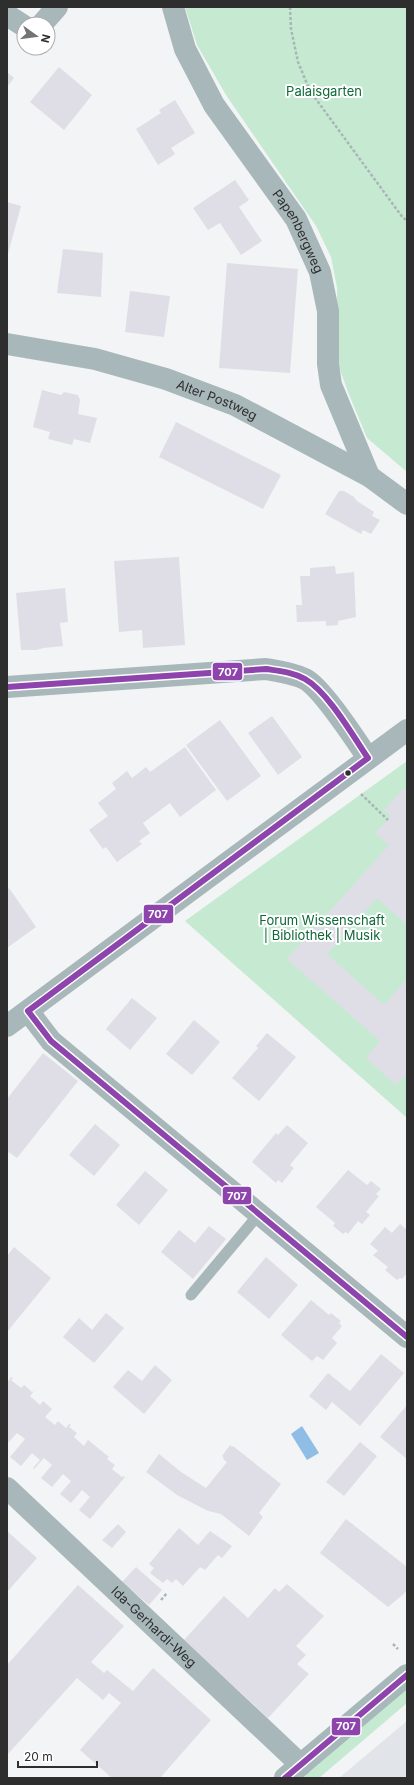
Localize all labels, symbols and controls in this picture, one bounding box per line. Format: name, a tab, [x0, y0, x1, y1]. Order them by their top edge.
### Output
north arrow	[16, 16, 56, 56]
text: N	[38, 33, 54, 44]
park label: Palaisgarten	[286, 83, 362, 99]
street label: Papenbergweg	[269, 186, 327, 275]
street label: Alter Postweg	[174, 376, 260, 423]
line badge: 707	[212, 662, 243, 681]
text: 707	[218, 665, 238, 679]
unlabelled marker	[343, 768, 353, 778]
line badge: 707	[143, 904, 174, 924]
text: 707	[148, 907, 168, 921]
park label: Forum Wissenschaft | Bibliothek | Musik	[259, 912, 385, 943]
line badge: 707	[222, 1186, 252, 1205]
text: 707	[227, 1189, 247, 1203]
street label: Ida-Gerhardi-Weg	[108, 1583, 200, 1670]
line badge: 707	[331, 1717, 361, 1736]
text: 707	[336, 1719, 356, 1733]
scale bar	[18, 1743, 97, 1769]
text: 20 m	[24, 1749, 53, 1764]

